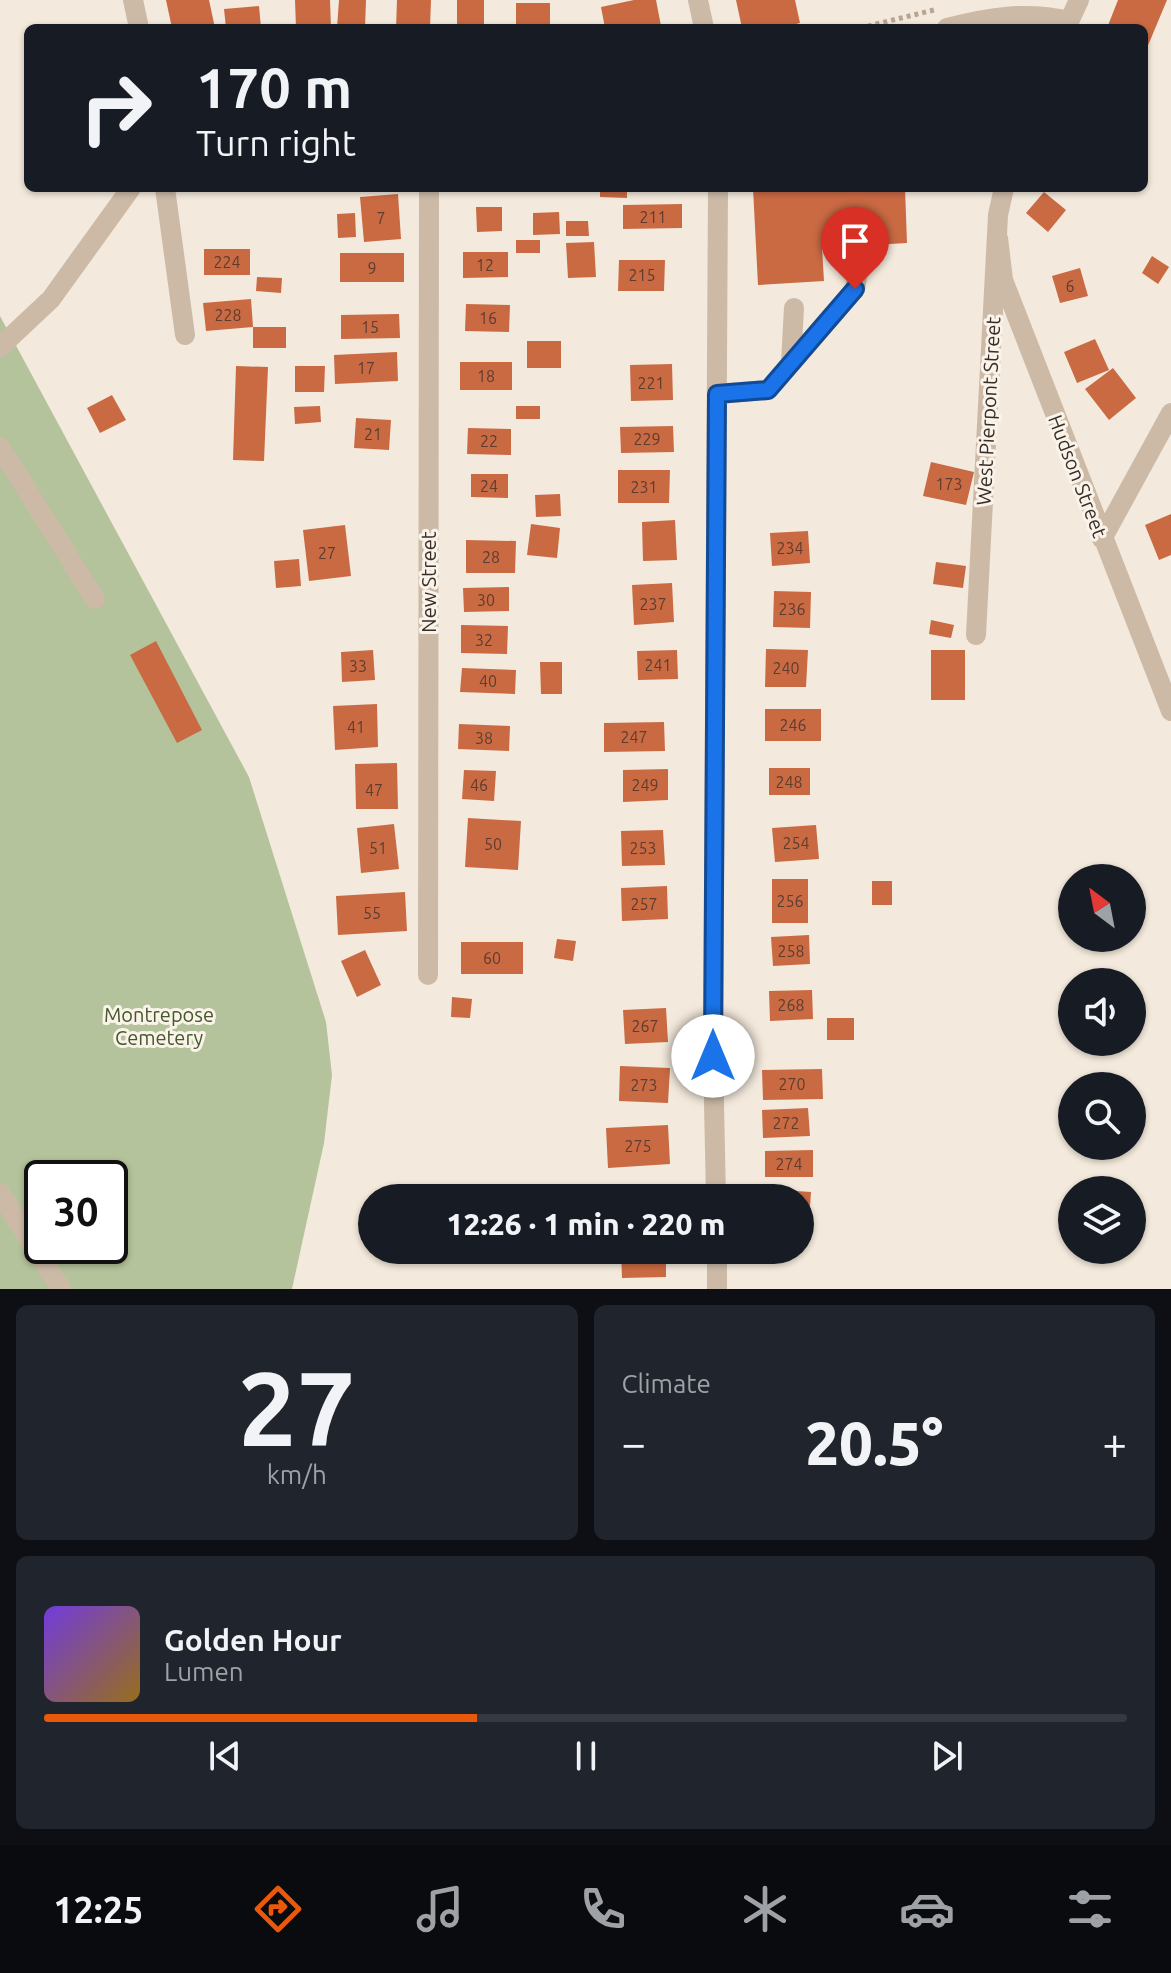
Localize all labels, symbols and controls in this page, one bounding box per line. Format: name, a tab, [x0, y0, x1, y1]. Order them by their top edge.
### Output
icon: right	[64, 56, 168, 160]
text: 170 m	[196, 56, 352, 119]
text: Turn right	[196, 122, 356, 163]
pin	[821, 207, 889, 289]
house number: 211	[639, 208, 667, 226]
house number: 7	[376, 209, 386, 227]
icon: arrive	[833, 219, 877, 263]
house number: 224	[213, 253, 241, 271]
house number: 12	[476, 256, 494, 274]
house number: 9	[367, 259, 377, 277]
house number: 215	[628, 266, 656, 284]
house number: 6	[1065, 277, 1075, 295]
house number: 228	[214, 306, 242, 324]
house number: 16	[479, 309, 497, 327]
street label: West Pierpont Street	[972, 316, 1004, 506]
house number: 15	[361, 318, 379, 336]
house number: 17	[357, 359, 375, 377]
house number: 18	[477, 367, 495, 385]
house number: 221	[637, 374, 665, 392]
street label: Hudson Street	[1044, 412, 1112, 541]
house number: 21	[364, 425, 382, 443]
house number: 229	[633, 430, 661, 448]
house number: 22	[480, 432, 498, 450]
house number: 173	[935, 475, 963, 493]
house number: 24	[480, 477, 498, 495]
house number: 231	[630, 478, 658, 496]
street label: New Street	[417, 531, 440, 633]
house number: 234	[776, 539, 804, 557]
house number: 27	[318, 544, 336, 562]
house number: 28	[482, 548, 500, 566]
house number: 30	[477, 591, 495, 609]
house number: 237	[639, 595, 667, 613]
house number: 236	[778, 600, 806, 618]
house number: 32	[475, 631, 493, 649]
house number: 241	[644, 656, 672, 674]
house number: 33	[349, 657, 367, 675]
house number: 240	[772, 659, 800, 677]
house number: 40	[479, 672, 497, 690]
house number: 246	[779, 716, 807, 734]
house number: 41	[347, 718, 365, 736]
house number: 247	[620, 728, 648, 746]
house number: 38	[475, 729, 493, 747]
house number: 248	[775, 773, 803, 791]
house number: 46	[470, 776, 488, 794]
house number: 249	[631, 776, 659, 794]
house number: 47	[365, 781, 383, 799]
house number: 254	[782, 834, 810, 852]
house number: 50	[484, 835, 502, 853]
house number: 51	[369, 839, 387, 857]
house number: 253	[629, 839, 657, 857]
north arrow	[1058, 864, 1146, 952]
map controls	[1058, 864, 1146, 1264]
house number: 256	[776, 892, 804, 910]
house number: 257	[630, 895, 658, 913]
house number: 55	[363, 904, 381, 922]
house number: 258	[777, 942, 805, 960]
house number: 60	[483, 949, 501, 967]
button: sound	[1058, 968, 1146, 1056]
house number: 268	[777, 996, 805, 1014]
park label: Montrepose Cemetery	[104, 1003, 214, 1049]
position arrow	[671, 1014, 755, 1098]
house number: 267	[631, 1017, 659, 1035]
button: search	[1058, 1072, 1146, 1160]
house number: 270	[778, 1075, 806, 1093]
house number: 273	[630, 1076, 658, 1094]
house number: 272	[772, 1114, 800, 1132]
house number: 275	[624, 1137, 652, 1155]
house number: 274	[775, 1155, 803, 1173]
speed limit sign: 30	[24, 1160, 128, 1264]
button: layers	[1058, 1176, 1146, 1264]
text: 12:26 · 1 min · 220 m	[447, 1207, 725, 1241]
text: 27	[238, 1349, 355, 1466]
text: Climate	[622, 1369, 711, 1398]
text: 20.5°	[805, 1409, 943, 1476]
text: −	[622, 1418, 646, 1467]
text: +	[1102, 1418, 1127, 1467]
text: km/h	[267, 1460, 327, 1489]
text: Golden Hour	[164, 1623, 342, 1657]
text: Lumen	[164, 1657, 244, 1686]
icon: previous	[203, 1734, 247, 1778]
icon: pause	[564, 1734, 608, 1778]
icon: next	[925, 1734, 969, 1778]
icon: directions	[250, 1881, 306, 1937]
icon: music	[412, 1881, 468, 1937]
icon: phone	[575, 1881, 631, 1937]
icon: climate	[737, 1881, 793, 1937]
icon: car	[899, 1881, 955, 1937]
icon: filters	[1062, 1881, 1118, 1937]
text: 12:25	[53, 1889, 143, 1930]

